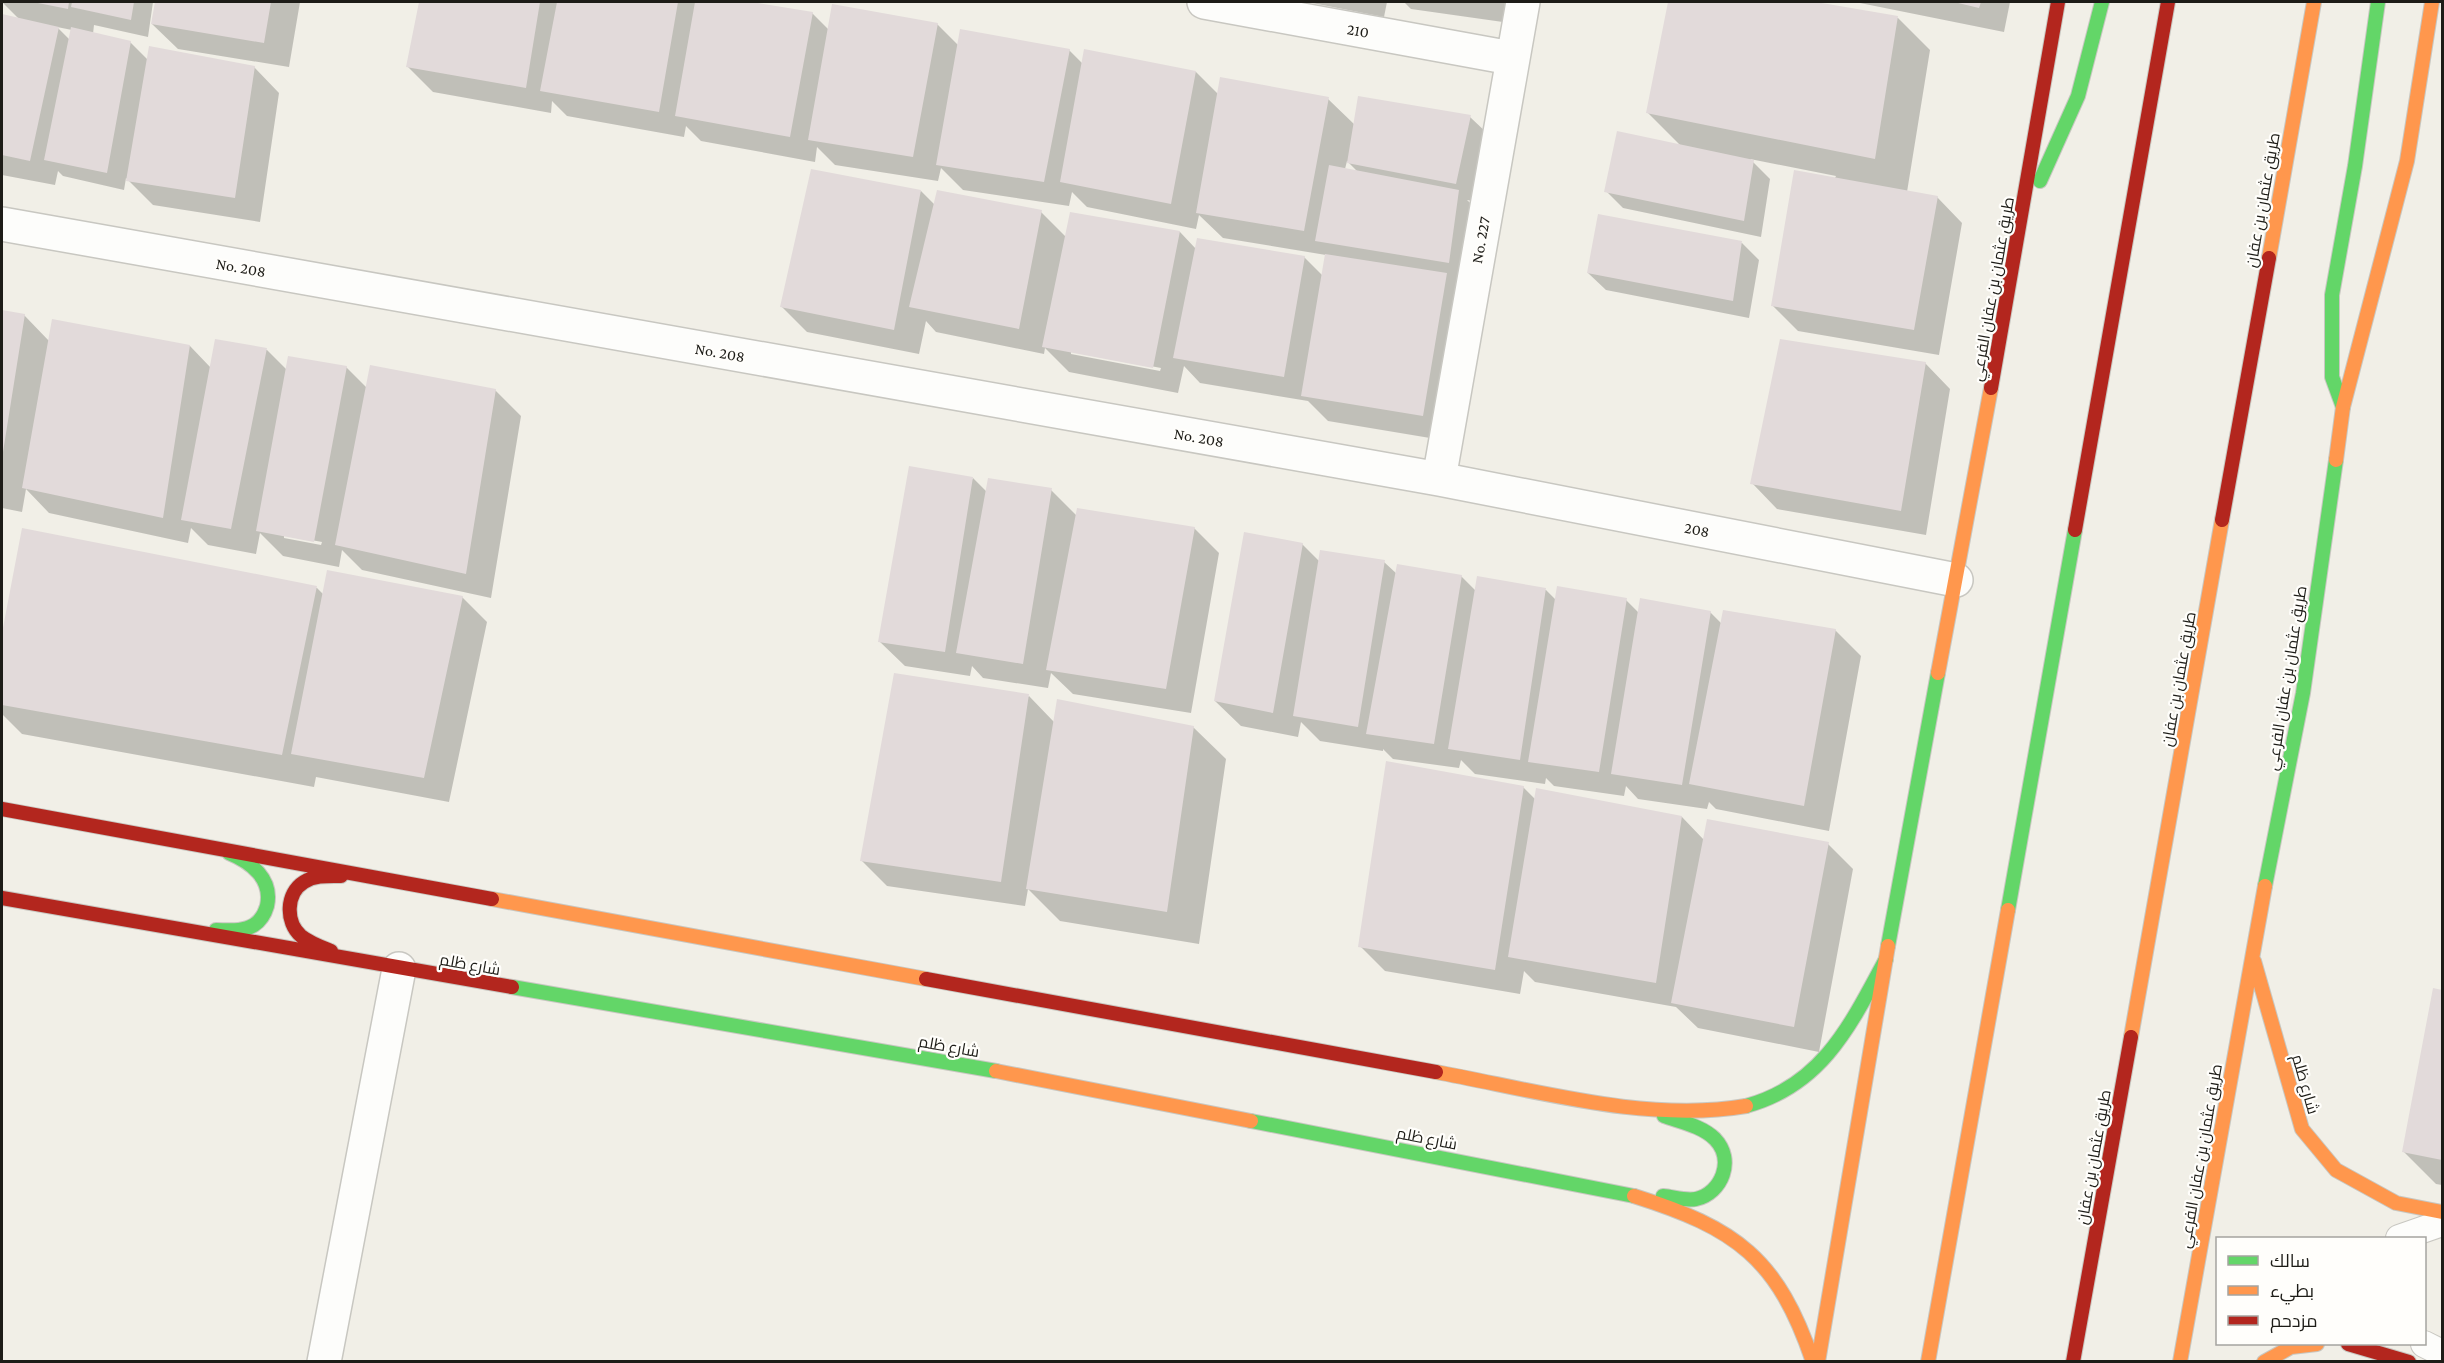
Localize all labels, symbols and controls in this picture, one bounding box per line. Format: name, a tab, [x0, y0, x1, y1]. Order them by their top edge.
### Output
street label: 210	[1346, 20, 1370, 41]
street label: طريق عثمان بن عفان	[2242, 131, 2285, 269]
street label: طريق عثمان بن عفان الفرعي	[1968, 196, 2022, 383]
street label: No. 227	[1468, 215, 1493, 265]
street label: No. 208	[215, 255, 267, 280]
street label: No. 208	[694, 340, 746, 365]
street label: No. 208	[1173, 425, 1225, 450]
street label: 208	[1683, 519, 1711, 540]
street label: طريق عثمان بن عفان الفرعي	[2263, 584, 2314, 772]
street label: طريق عثمان بن عفان	[2158, 610, 2201, 748]
street label: شارع ظلم	[438, 951, 502, 981]
street label: شارع ظلم	[917, 1033, 981, 1063]
street label: شارع ظلم	[2286, 1052, 2322, 1117]
street label: طريق عثمان بن عفان الفرعي	[2176, 1063, 2230, 1250]
street label: طريق عثمان بن عفان	[2073, 1088, 2116, 1226]
street label: شارع ظلم	[1395, 1124, 1459, 1156]
legend	[2216, 1237, 2426, 1345]
text: سالك	[2270, 1251, 2310, 1271]
text: بطيء	[2270, 1281, 2314, 1305]
text: مزدحم	[2270, 1311, 2318, 1333]

